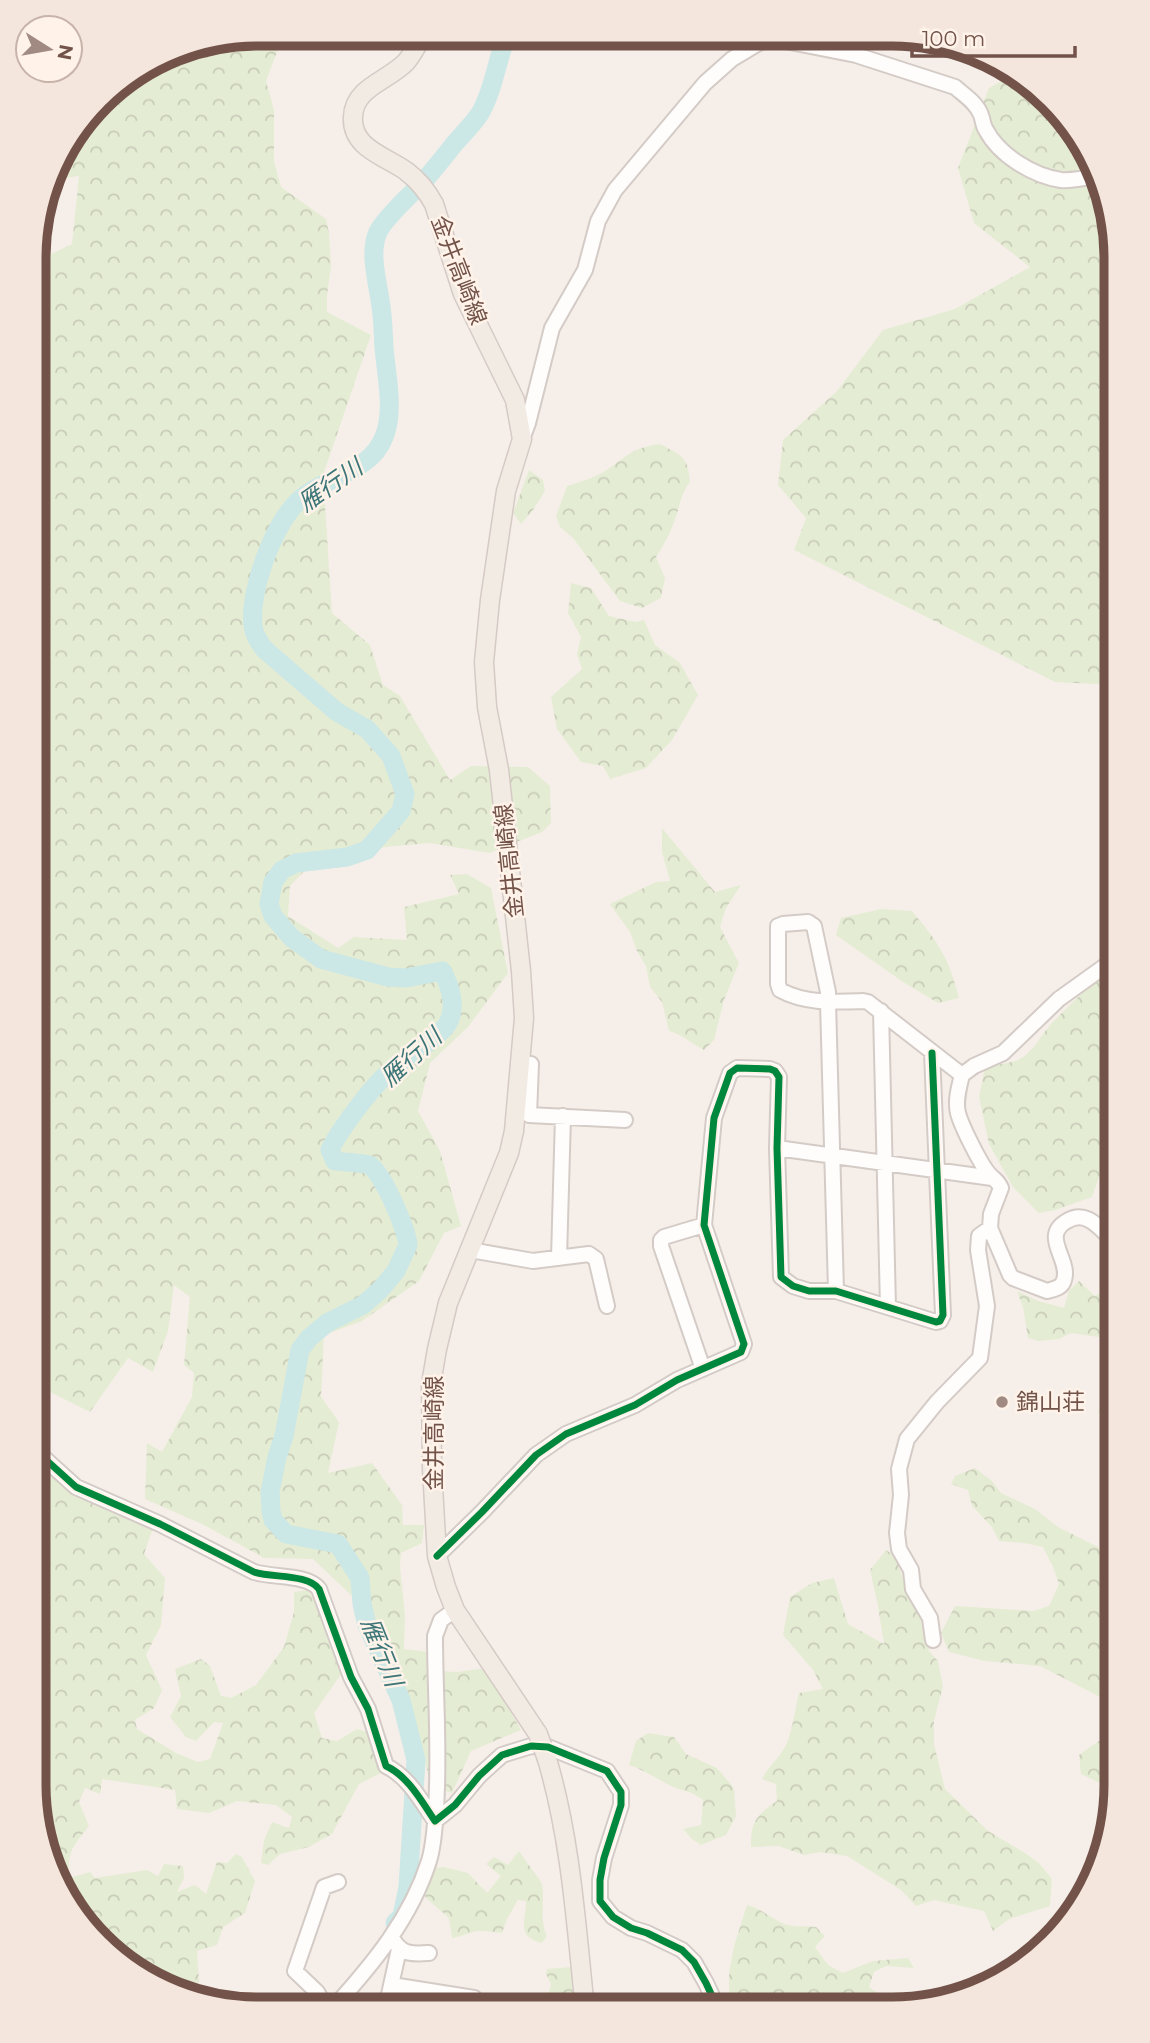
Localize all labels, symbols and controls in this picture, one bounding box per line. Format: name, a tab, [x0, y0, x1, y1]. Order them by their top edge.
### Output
north arrow	[14, 14, 84, 84]
scale bar	[912, 14, 1075, 58]
text: 100 m	[922, 26, 985, 51]
text: N	[52, 42, 78, 62]
street label: 金井高崎線	[425, 211, 493, 329]
water label: 雁行川	[292, 451, 370, 518]
street label: 金井高崎線	[489, 802, 529, 920]
water label: 雁行川	[375, 1020, 450, 1092]
street label: 金井高崎線	[420, 1376, 448, 1491]
place label: 錦山荘	[1016, 1388, 1085, 1416]
marker: 錦山荘	[994, 1394, 1010, 1410]
water label: 雁行川	[355, 1613, 410, 1694]

